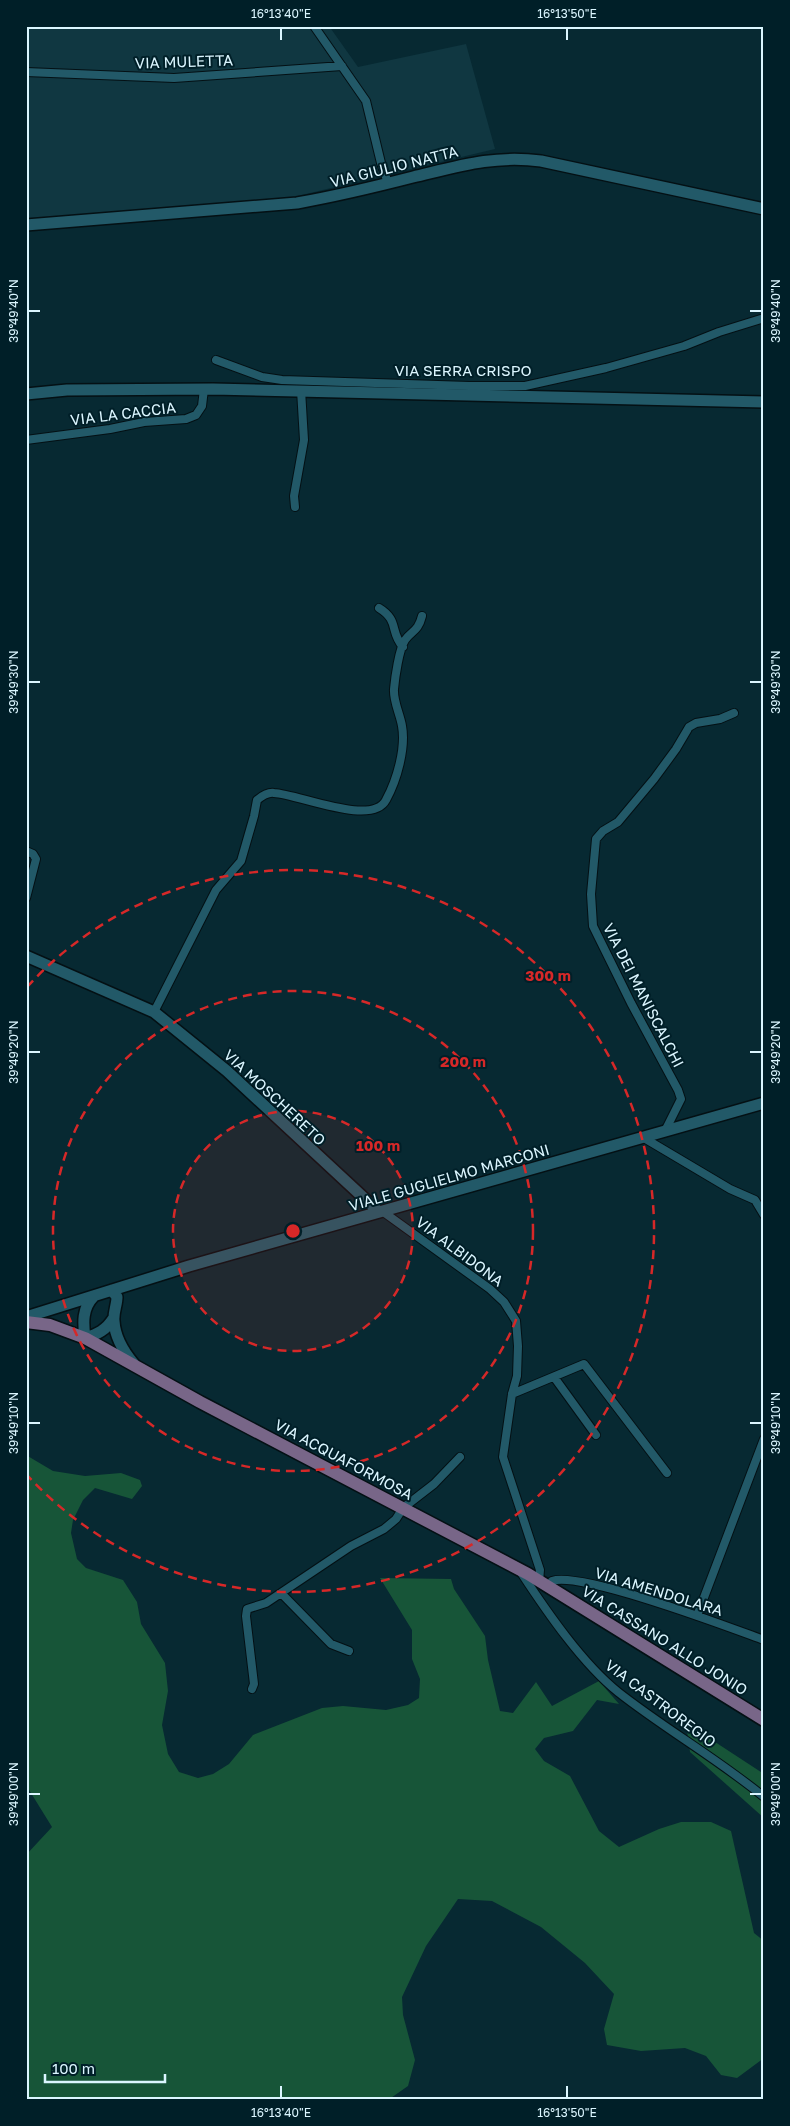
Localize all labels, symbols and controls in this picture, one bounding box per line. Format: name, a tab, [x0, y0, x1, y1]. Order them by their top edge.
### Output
text: 16°13'40"E	[251, 6, 311, 21]
text: 16°13'50"E	[537, 6, 597, 21]
street label: VIA MULETTA	[135, 50, 233, 72]
street label: VIA GIULIO NATTA	[328, 141, 460, 191]
text: 39°49'40"N	[6, 279, 21, 343]
text: 39°49'40"N	[768, 279, 783, 343]
street label: VIA SERRA CRISPO	[394, 361, 532, 379]
street label: VIA LA CACCIA	[69, 398, 177, 428]
text: 39°49'30"N	[6, 650, 21, 714]
text: 39°49'30"N	[768, 650, 783, 714]
street label: VIA DEI MANISCALCHI	[600, 920, 688, 1070]
text: 300 m	[525, 966, 571, 984]
text: 39°49'20"N	[6, 1020, 21, 1084]
text: 39°49'20"N	[768, 1020, 783, 1084]
street label: VIA MOSCHERETO	[220, 1045, 330, 1149]
text: 200 m	[440, 1052, 486, 1070]
text: 100 m	[356, 1136, 400, 1154]
street label: VIALE GUGLIELMO MARCONI	[347, 1140, 551, 1214]
street label: VIA ALBIDONA	[413, 1212, 507, 1290]
centre of rings	[284, 1222, 302, 1240]
text: 39°49'10"N	[6, 1392, 21, 1454]
text: 39°49'10"N	[768, 1392, 783, 1454]
street label: VIA ACQUAFORMOSA	[272, 1415, 416, 1503]
street label: VIA AMENDOLARA	[593, 1563, 725, 1619]
street label: VIA CASSANO ALLO JONIO	[579, 1582, 751, 1698]
street label: VIA CASTROREGIO	[602, 1655, 720, 1751]
text: 39°49'00"N	[6, 1762, 21, 1826]
text: 39°49'00"N	[768, 1762, 783, 1826]
scale bar	[45, 2051, 165, 2083]
text: 100 m	[52, 2059, 95, 2077]
text: 16°13'40"E	[251, 2105, 311, 2120]
text: 16°13'50"E	[537, 2105, 597, 2120]

